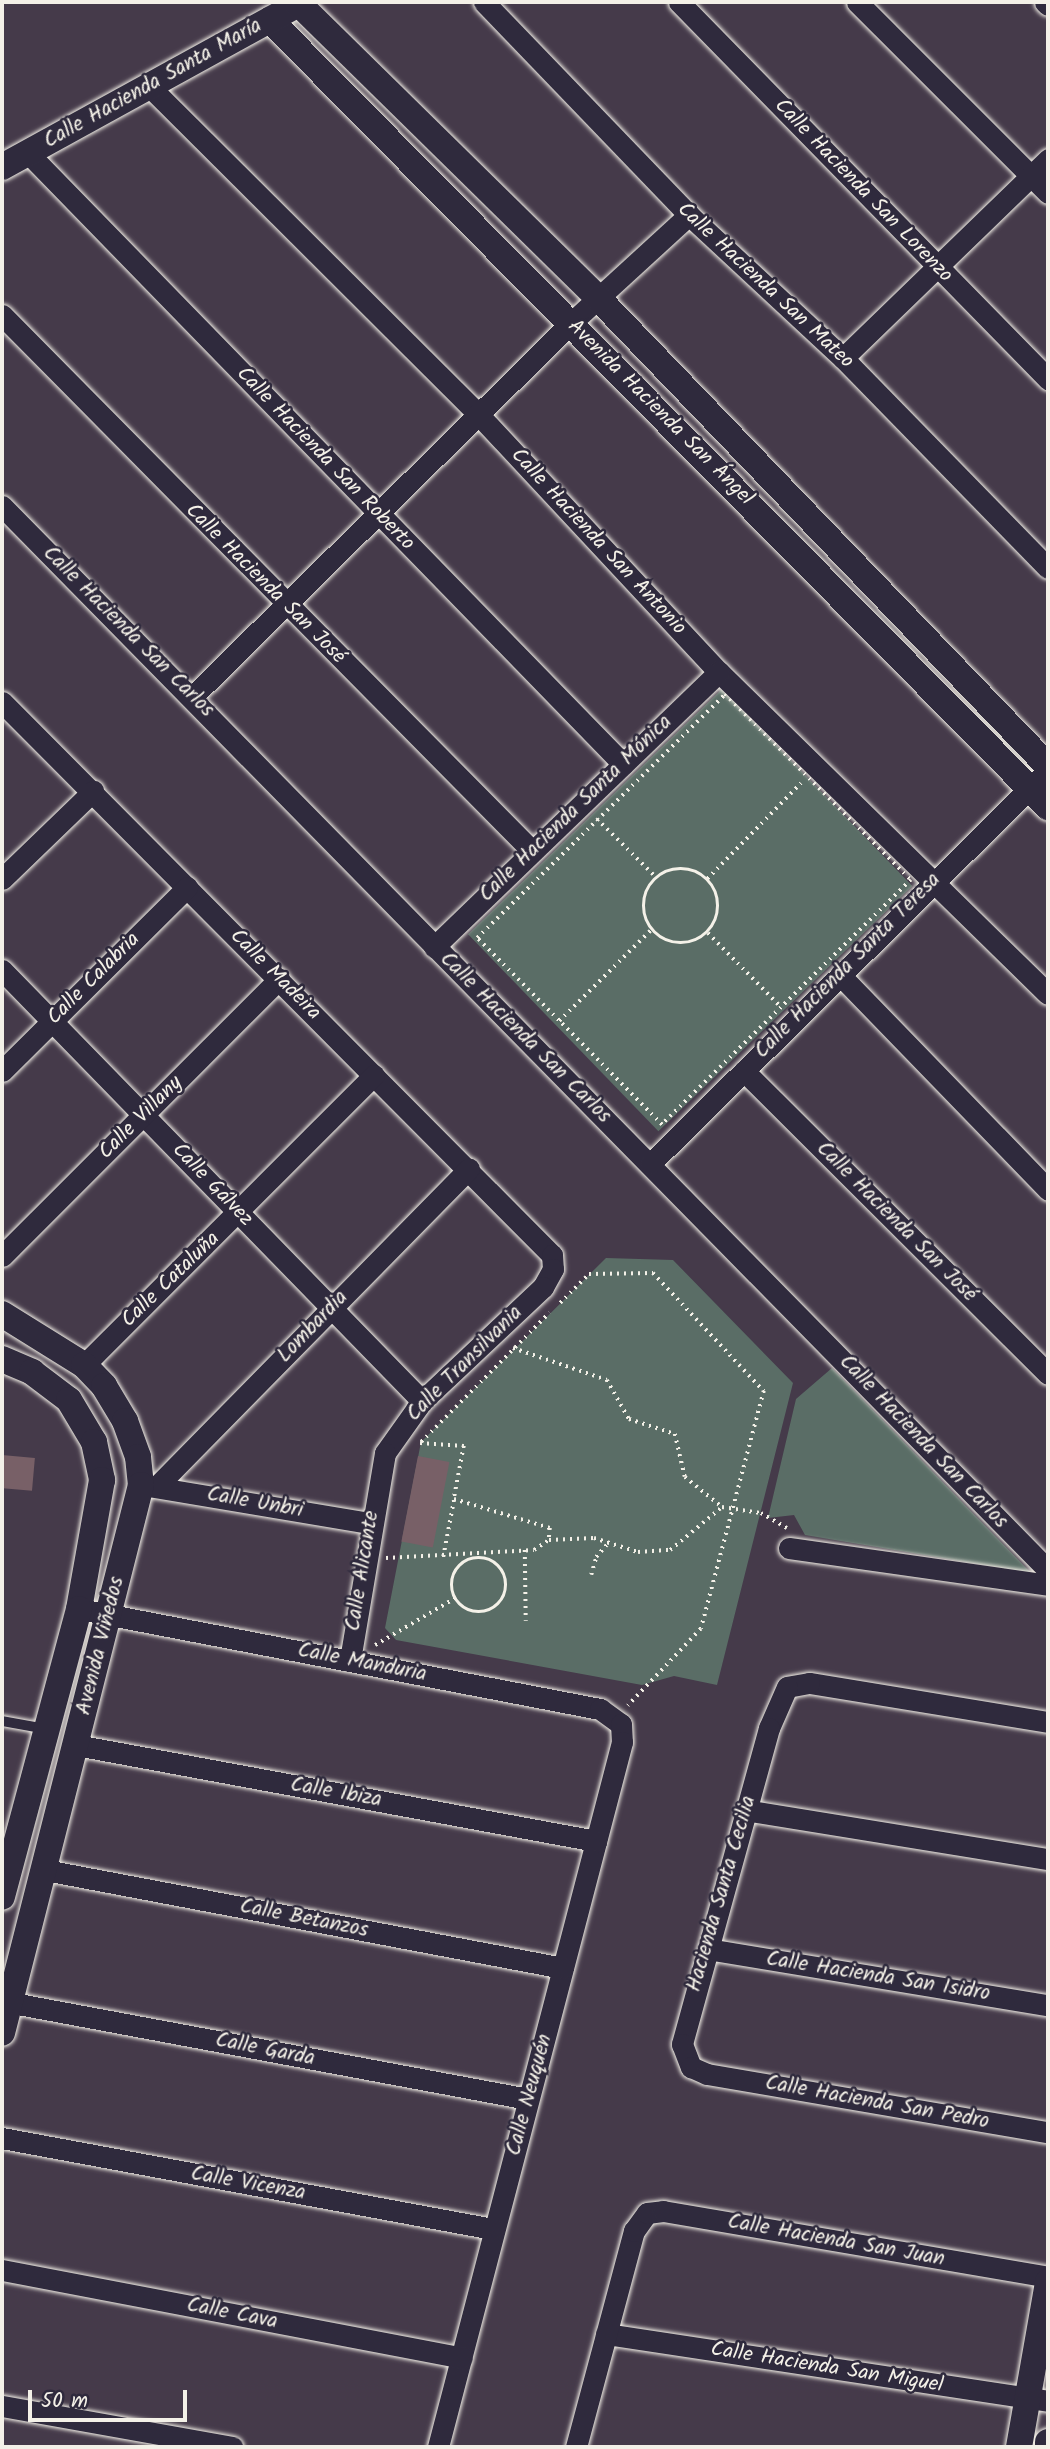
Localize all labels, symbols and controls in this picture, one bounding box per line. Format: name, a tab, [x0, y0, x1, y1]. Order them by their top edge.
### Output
street label: Calle Hacienda Santa María	[40, 14, 266, 154]
street label: Calle Hacienda San Lorenzo	[768, 94, 958, 288]
street label: Calle Hacienda San Mateo	[671, 198, 859, 374]
street label: Avenida Hacienda San Ángel	[562, 315, 758, 511]
street label: Calle Hacienda San Roberto	[231, 362, 419, 556]
street label: Calle Hacienda San Antonio	[505, 443, 691, 641]
street label: Calle Hacienda San José	[180, 499, 350, 669]
street label: Calle Hacienda San Carlos	[37, 541, 219, 723]
street label: Calle Hacienda Santa Mónica	[474, 710, 678, 908]
street label: Calle Hacienda Santa Teresa	[750, 868, 946, 1064]
street label: Calle Madeira	[224, 924, 326, 1026]
street label: Calle Calabria	[42, 927, 146, 1031]
street label: Calle Hacienda San Carlos	[434, 947, 616, 1129]
street label: Calle Villany	[94, 1071, 188, 1165]
street label: Calle Hacienda San José	[811, 1137, 981, 1307]
street label: Calle Gálvez	[166, 1138, 258, 1232]
street label: Calle Cataluña	[116, 1227, 226, 1333]
street label: Lombardia	[272, 1286, 354, 1368]
street label: Calle Transilvania	[402, 1301, 528, 1427]
street label: Calle Hacienda San Carlos	[833, 1350, 1013, 1534]
street label: Calle Unbri	[205, 1482, 305, 1524]
street label: Calle Alicante	[341, 1509, 385, 1633]
street label: Avenida Viñedos	[72, 1574, 130, 1718]
street label: Calle Manduria	[296, 1638, 428, 1688]
street label: Calle Ibiza	[288, 1773, 384, 1813]
street label: Hacienda Santa Cecilia	[682, 1793, 762, 1995]
street label: Calle Betanzos	[238, 1894, 370, 1944]
street label: Calle Hacienda San Isidro	[764, 1947, 992, 2007]
street label: Calle Garda	[213, 2028, 317, 2072]
street label: Calle Neuquén	[502, 2031, 558, 2159]
street label: Calle Hacienda San Pedro	[763, 2071, 991, 2135]
street label: Calle Vicenza	[189, 2162, 307, 2206]
street label: Calle Hacienda San Juan	[726, 2210, 946, 2272]
street label: Calle Cava	[185, 2293, 279, 2335]
street label: Calle Hacienda San Miguel	[709, 2337, 945, 2399]
scale bar	[32, 2376, 191, 2420]
text: 50 m	[41, 2385, 88, 2418]

